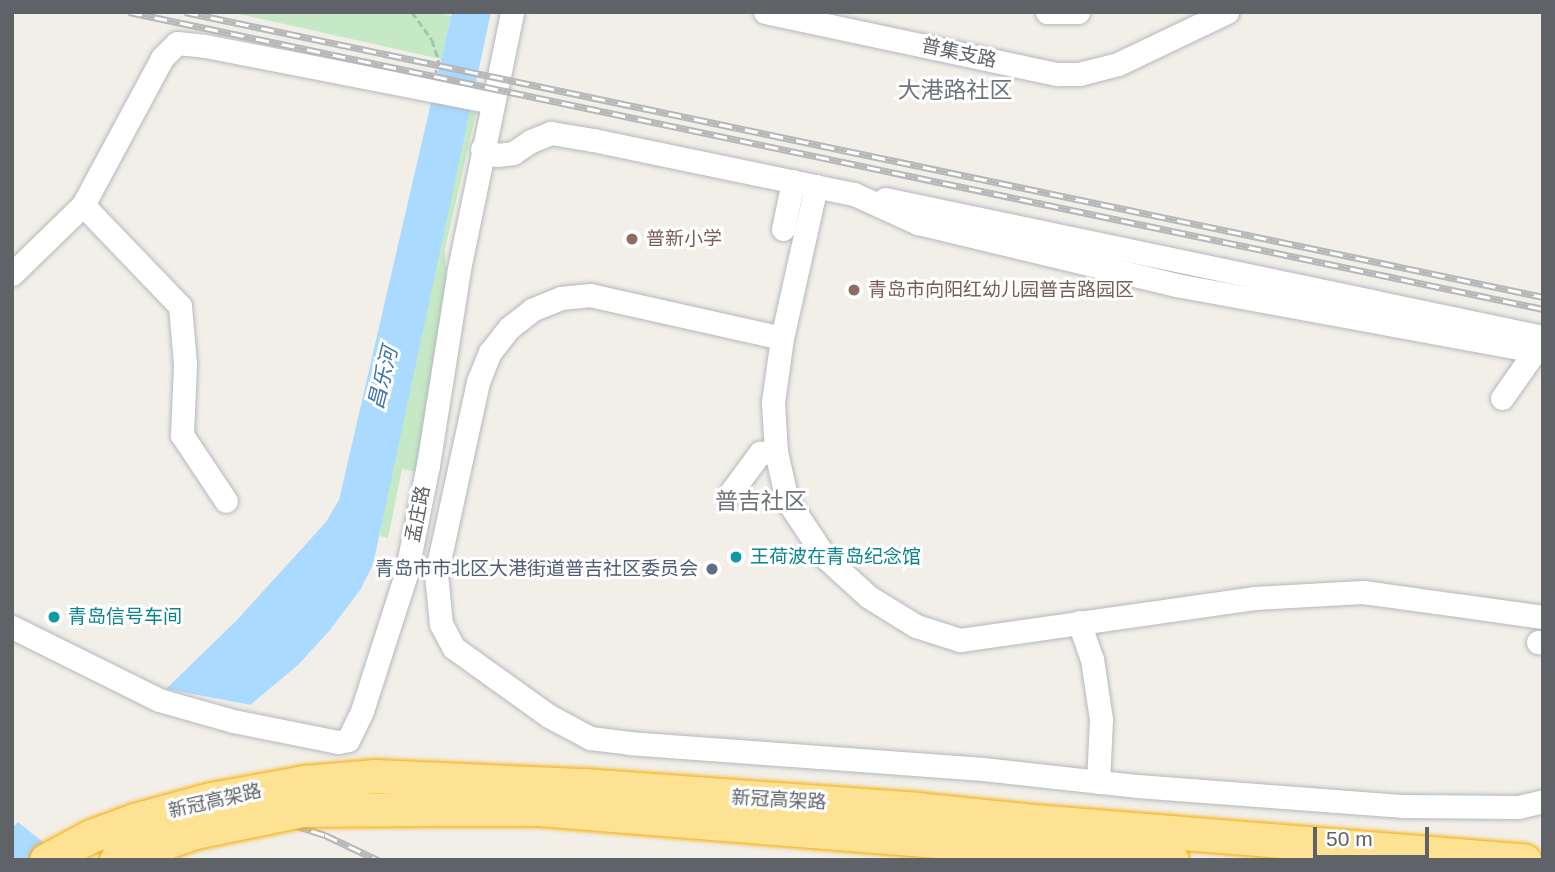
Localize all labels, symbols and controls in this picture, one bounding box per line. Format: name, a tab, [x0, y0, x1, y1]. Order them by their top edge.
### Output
street label: 普集支路	[919, 34, 999, 72]
district label: 大港路社区	[898, 76, 1012, 104]
place label: 普新小学	[646, 228, 722, 250]
marker: 普新小学	[624, 231, 640, 247]
place label: 青岛市向阳红幼儿园普吉路园区	[868, 279, 1134, 301]
marker: 青岛市向阳红幼儿园普吉路园区	[846, 282, 862, 298]
water label: 昌乐河	[363, 344, 403, 412]
street label: 孟庄路	[401, 484, 435, 544]
district label: 普吉社区	[715, 487, 807, 515]
place label: 王荷波在青岛纪念馆	[750, 546, 921, 568]
marker: 王荷波在青岛纪念馆	[728, 549, 744, 565]
place label: 青岛市市北区大港街道普吉社区委员会	[375, 558, 698, 580]
marker: 青岛市市北区大港街道普吉社区委员会	[704, 561, 720, 577]
place label: 青岛信号车间	[68, 606, 182, 628]
marker: 青岛信号车间	[46, 609, 62, 625]
street label: 新冠高架路	[166, 779, 264, 823]
street label: 新冠高架路	[731, 786, 827, 814]
scale bar	[1317, 812, 1432, 856]
text: 50 m	[1326, 827, 1373, 850]

